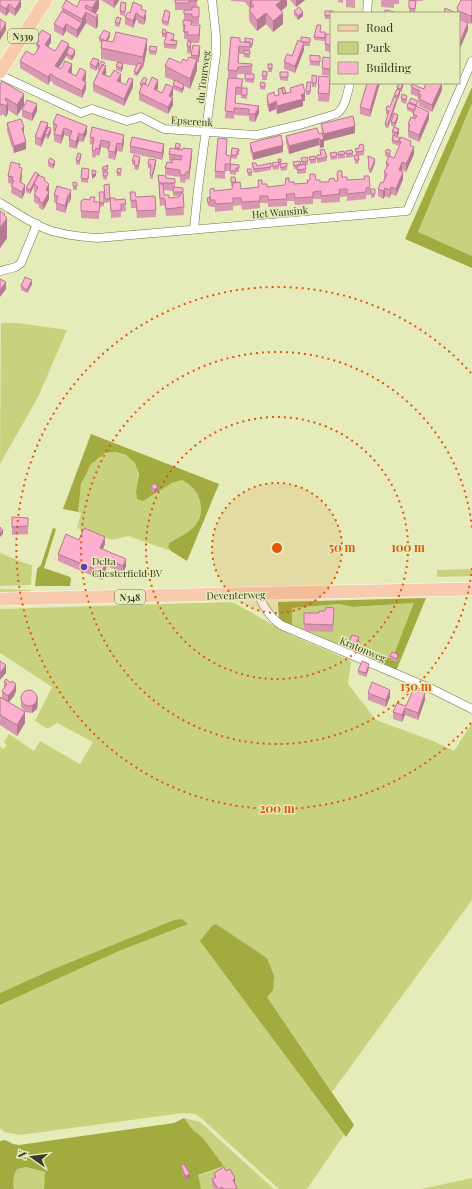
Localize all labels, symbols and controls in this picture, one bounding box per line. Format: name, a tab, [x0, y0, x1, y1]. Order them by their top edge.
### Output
legend	[330, 12, 460, 84]
text: Road	[366, 19, 393, 35]
road number: N339	[8, 29, 38, 43]
text: Park	[366, 39, 391, 55]
street label: du Tourweg	[193, 49, 213, 104]
text: Building	[366, 59, 412, 75]
street label: Epserenk	[170, 113, 214, 129]
street label: Het Wansink	[251, 203, 309, 221]
text: 50 m	[329, 539, 356, 555]
text: 100 m	[391, 539, 425, 555]
centre of rings	[270, 541, 284, 555]
place label: Delta Chesterfield BV	[92, 554, 163, 580]
marker: Delta Chesterfield BV	[79, 562, 89, 572]
street label: Deventerweg	[206, 587, 266, 603]
road number: N348	[115, 590, 145, 604]
street label: Kratonweg	[338, 633, 389, 665]
text: 150 m	[400, 678, 432, 694]
text: 200 m	[259, 800, 295, 816]
north arrow	[12, 1137, 52, 1177]
text: N	[14, 1149, 30, 1160]

